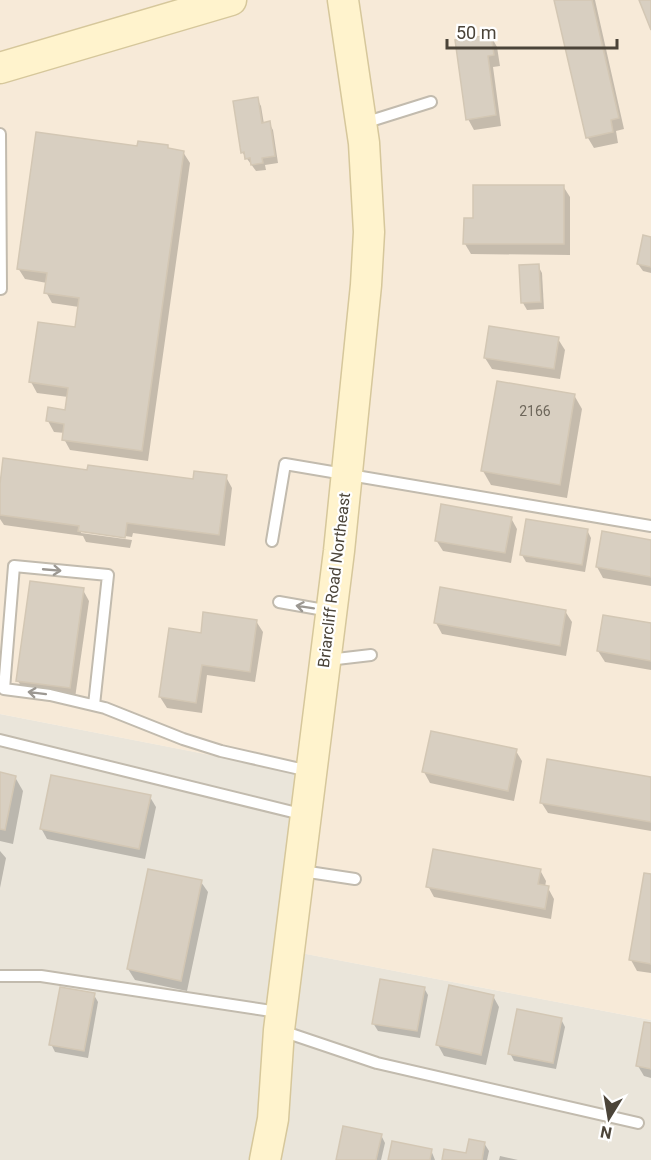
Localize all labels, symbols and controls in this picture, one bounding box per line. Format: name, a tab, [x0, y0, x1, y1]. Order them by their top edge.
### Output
scale bar	[447, 12, 616, 50]
text: 50 m	[456, 22, 496, 43]
house number: 2166	[519, 403, 551, 419]
street label: Briarcliff Road Northeast	[314, 491, 354, 669]
one-way arrow	[42, 565, 62, 576]
one-way arrow	[296, 601, 315, 612]
one-way arrow	[27, 688, 47, 699]
north arrow	[579, 1088, 639, 1148]
text: N	[599, 1122, 614, 1143]

